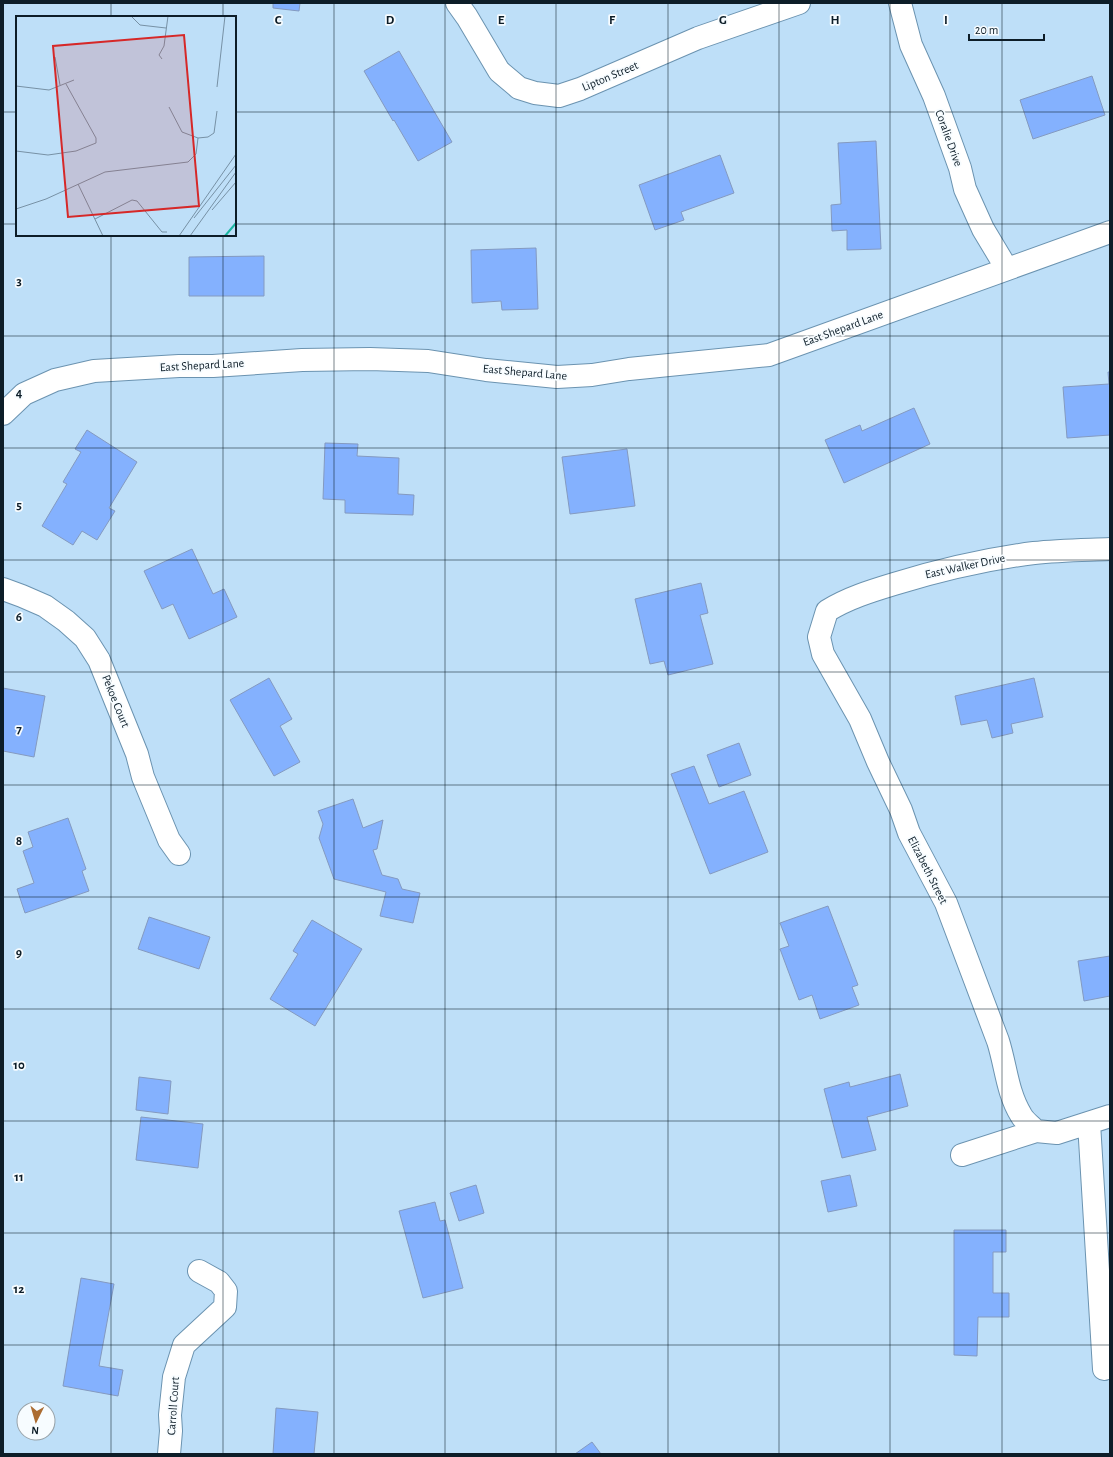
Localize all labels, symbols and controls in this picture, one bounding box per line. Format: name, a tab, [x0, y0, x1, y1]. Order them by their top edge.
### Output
text: C	[275, 14, 282, 27]
text: D	[386, 14, 395, 27]
text: E	[498, 14, 505, 27]
text: F	[609, 14, 616, 27]
text: G	[719, 14, 727, 27]
text: H	[830, 14, 840, 27]
text: I	[944, 14, 948, 27]
inset map	[16, 16, 236, 236]
scale bar	[969, 16, 1044, 42]
text: 20 m	[975, 24, 998, 36]
street label: Lipton Street	[580, 59, 640, 93]
street label: Coralie Drive	[933, 108, 965, 168]
text: 3	[16, 275, 22, 288]
street label: East Shepard Lane	[801, 308, 885, 348]
street label: East Shepard Lane	[160, 357, 244, 373]
street label: East Shepard Lane	[482, 362, 568, 382]
text: 4	[16, 387, 23, 400]
text: 5	[16, 499, 22, 512]
street label: East Walker Drive	[924, 552, 1006, 580]
text: 6	[16, 611, 22, 624]
street label: Pekoe Court	[100, 673, 132, 729]
text: 7	[16, 723, 22, 736]
street label: Elizabeth Street	[906, 834, 950, 906]
text: 8	[16, 835, 22, 848]
text: 9	[16, 947, 22, 960]
text: 10	[13, 1059, 25, 1072]
text: 11	[14, 1171, 24, 1184]
text: 12	[14, 1283, 24, 1296]
street label: Carroll Court	[165, 1376, 181, 1436]
north arrow	[16, 1401, 56, 1441]
text: N	[31, 1425, 39, 1436]

